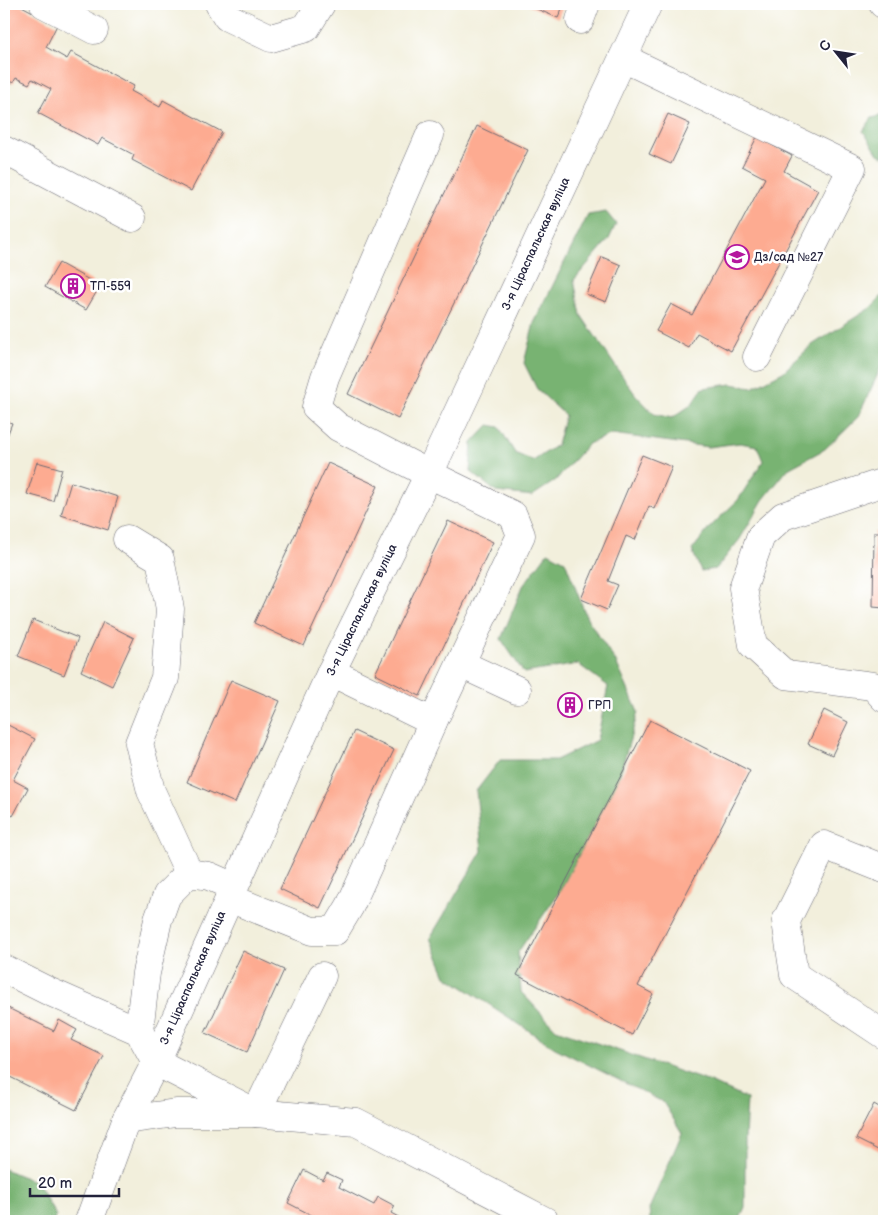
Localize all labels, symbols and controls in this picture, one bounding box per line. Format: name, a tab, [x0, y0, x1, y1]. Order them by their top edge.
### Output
north arrow	[810, 28, 860, 78]
text: С	[815, 37, 835, 54]
street label: 3-я Ціраспальская вуліца	[499, 175, 573, 313]
school or university icon: Дз/сад №27	[724, 244, 750, 270]
place label: Дз/сад №27	[754, 250, 823, 265]
building icon: ТП-559	[60, 273, 86, 299]
place label: ТП-559	[90, 279, 131, 294]
street label: 3-я Ціраспальская вуліца	[323, 541, 401, 679]
building icon: ГРП	[557, 692, 583, 718]
place label: ГРП	[588, 698, 611, 713]
street label: 3-я Ціраспальская вуліца	[157, 909, 229, 1047]
scale bar	[30, 1165, 119, 1197]
text: 20 m	[38, 1174, 72, 1193]

